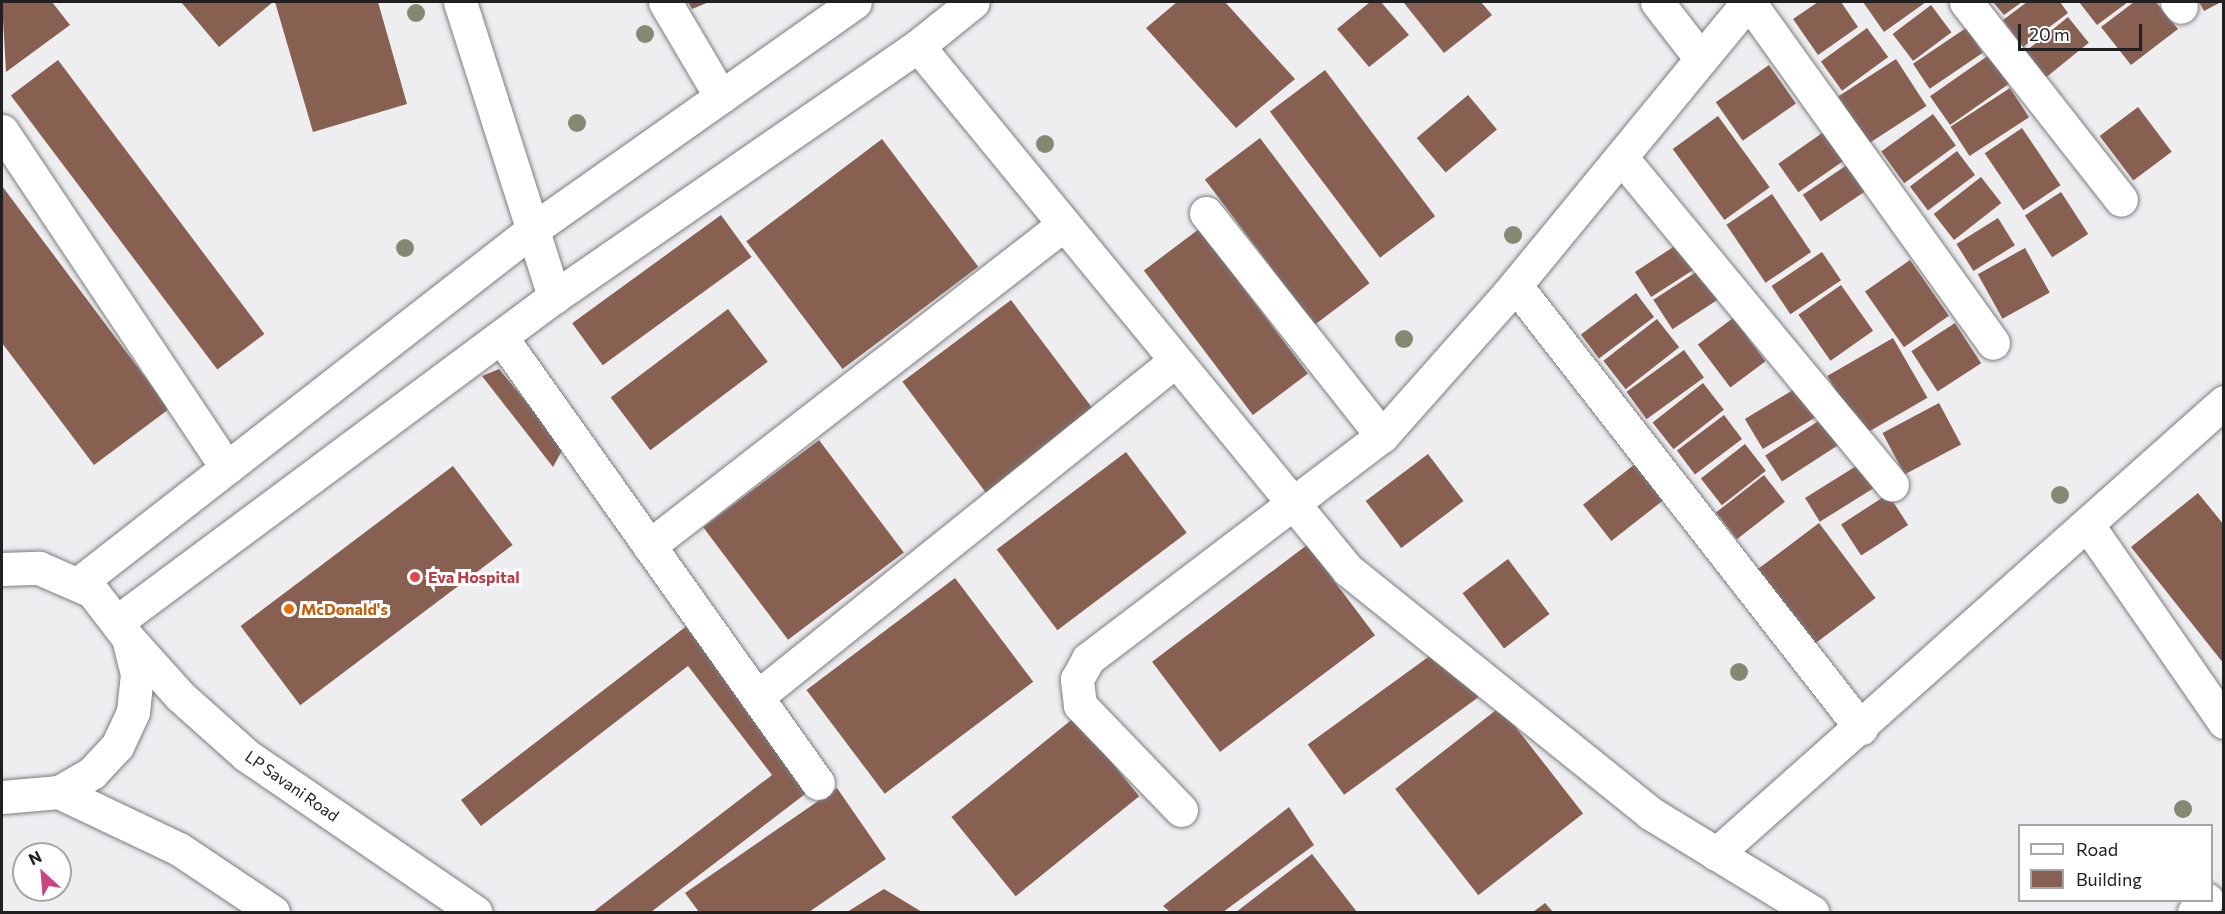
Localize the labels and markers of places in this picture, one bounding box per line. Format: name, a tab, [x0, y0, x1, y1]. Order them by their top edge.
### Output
place label: Eva Hospital	[428, 567, 520, 587]
marker: Eva Hospital	[406, 568, 424, 586]
place label: McDonald's	[301, 599, 388, 619]
marker: McDonald's	[282, 602, 296, 616]

